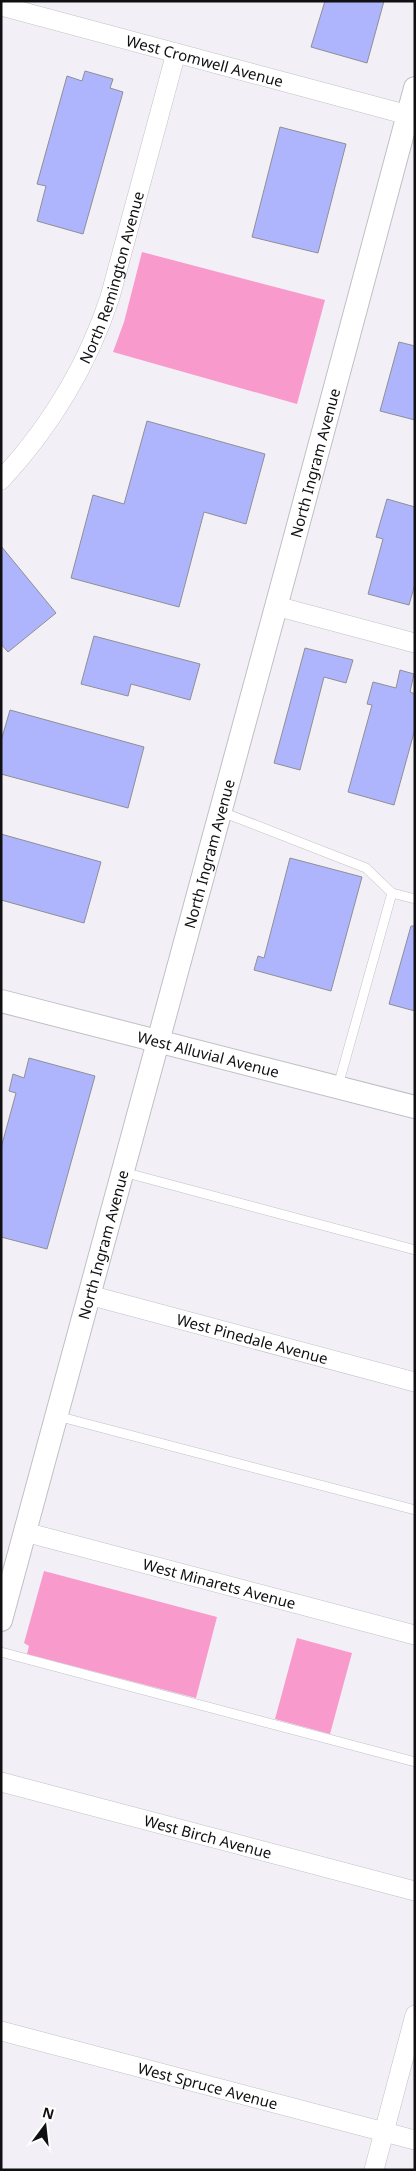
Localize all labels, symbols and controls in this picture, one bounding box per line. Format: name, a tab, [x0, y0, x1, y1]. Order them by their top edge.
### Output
street label: West Cromwell Avenue	[124, 30, 286, 91]
street label: North Remington Avenue	[74, 189, 148, 367]
street label: North Ingram Avenue	[285, 386, 344, 540]
street label: North Ingram Avenue	[179, 777, 239, 931]
street label: West Alluvial Avenue	[135, 1026, 281, 1082]
street label: North Ingram Avenue	[73, 1168, 133, 1321]
street label: West Pinedale Avenue	[174, 1309, 330, 1368]
street label: West Minarets Avenue	[141, 1554, 298, 1613]
street label: West Birch Avenue	[142, 1810, 274, 1863]
street label: West Spruce Avenue	[136, 2057, 280, 2113]
north arrow	[20, 2101, 70, 2151]
text: N	[41, 2102, 56, 2124]

